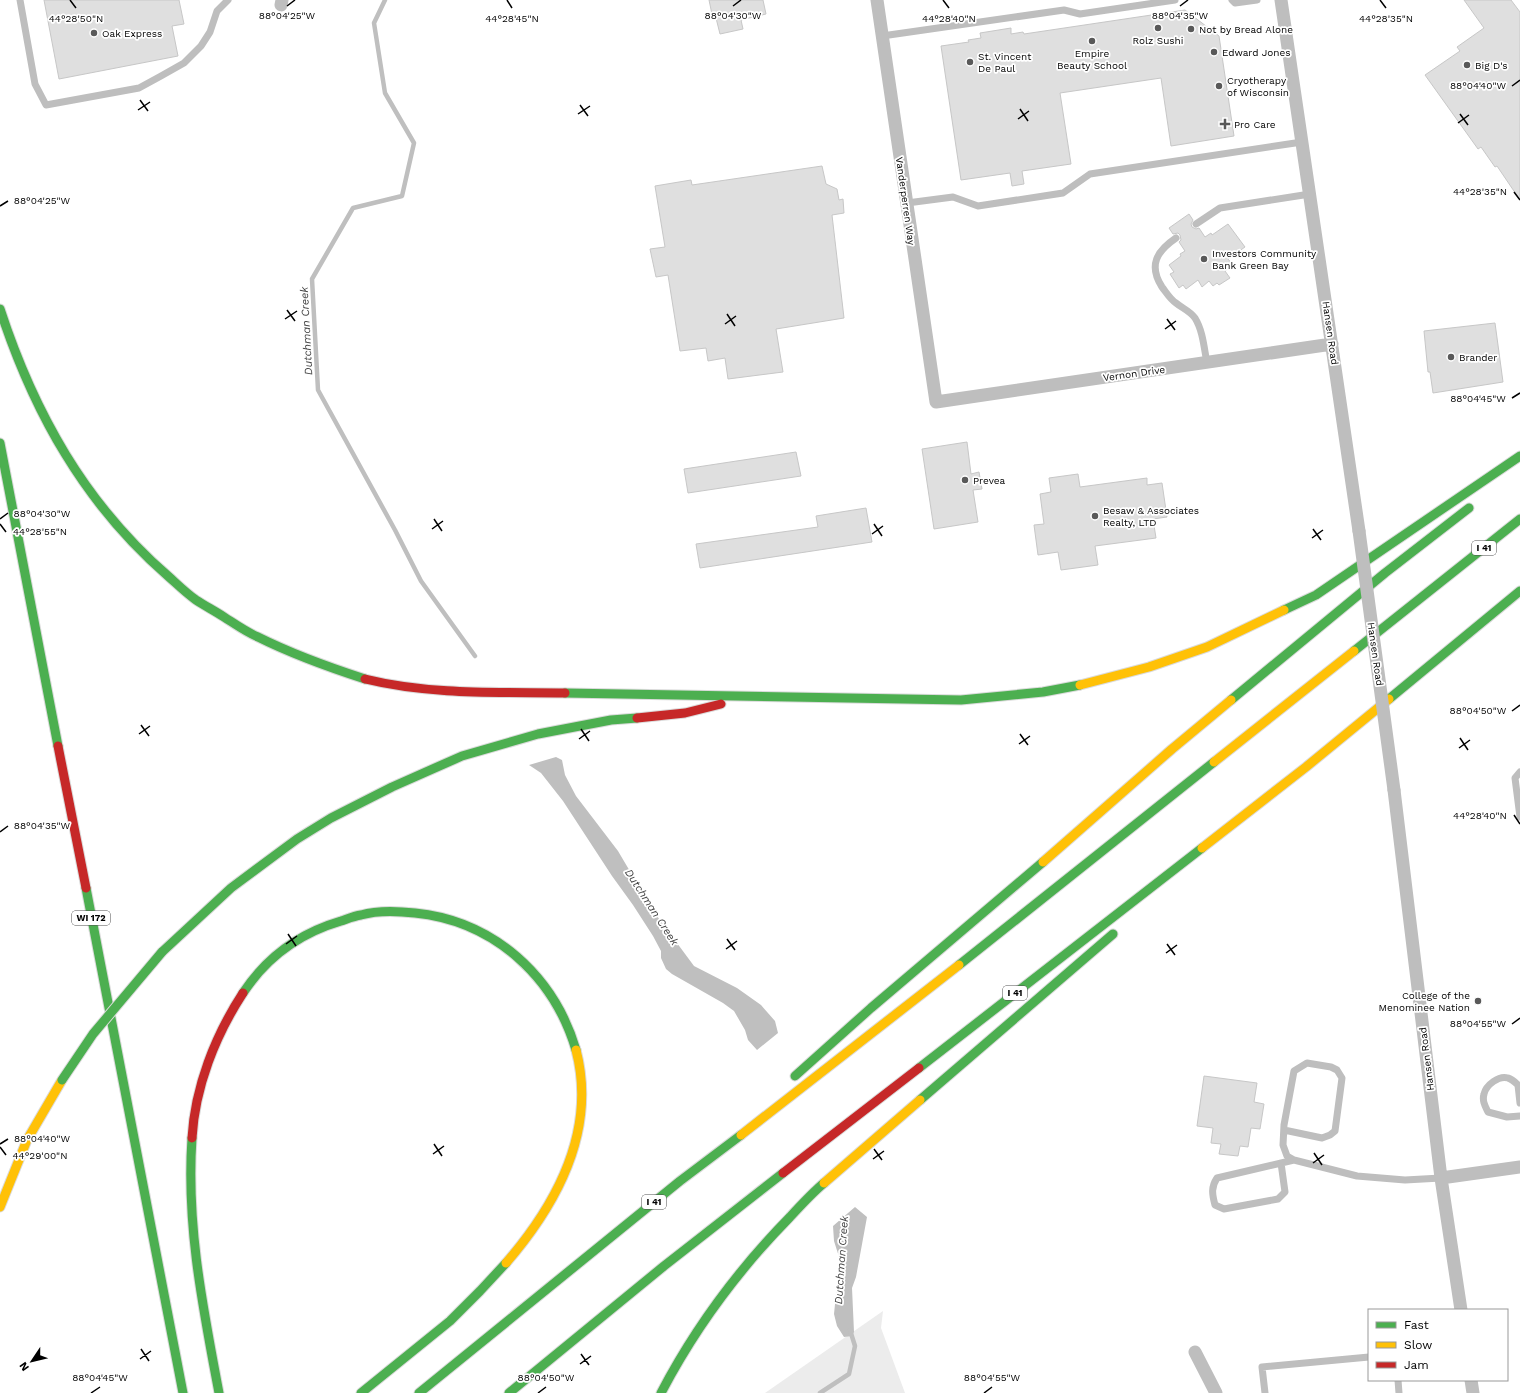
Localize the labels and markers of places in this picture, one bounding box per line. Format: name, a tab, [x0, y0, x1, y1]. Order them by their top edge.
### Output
marker: Rolz Sushi	[1153, 23, 1163, 33]
marker: Not by Bread Alone	[1186, 24, 1196, 34]
place label: Not by Bread Alone	[1199, 24, 1293, 35]
marker: Oak Express	[89, 28, 99, 38]
place label: Oak Express	[102, 28, 162, 39]
place label: Rolz Sushi	[1133, 35, 1183, 46]
marker: Empire Beauty School	[1087, 36, 1097, 46]
marker: Edward Jones	[1209, 47, 1219, 57]
place label: Edward Jones	[1222, 47, 1291, 58]
place label: Empire Beauty School	[1057, 48, 1127, 71]
place label: St. Vincent De Paul	[978, 51, 1032, 74]
marker: St. Vincent De Paul	[965, 57, 975, 67]
marker: Big D's	[1462, 60, 1472, 70]
place label: Big D's	[1475, 60, 1508, 71]
place label: Cryotherapy of Wisconsin	[1227, 75, 1289, 98]
marker: Cryotherapy of Wisconsin	[1214, 81, 1224, 91]
marker: Pro Care	[1219, 118, 1231, 130]
place label: Pro Care	[1234, 119, 1276, 130]
place label: Investors Community Bank Green Bay	[1212, 248, 1317, 271]
marker: Investors Community Bank Green Bay	[1199, 254, 1209, 264]
marker: Brander	[1446, 352, 1456, 362]
place label: Brander	[1459, 352, 1497, 363]
marker: Prevea	[960, 475, 970, 485]
place label: Prevea	[973, 475, 1006, 486]
place label: Besaw & Associates Realty, LTD	[1103, 505, 1199, 528]
marker: Besaw & Associates Realty, LTD	[1090, 511, 1100, 521]
place label: College of the Menominee Nation	[1378, 990, 1470, 1013]
marker: College of the Menominee Nation	[1473, 996, 1483, 1006]

